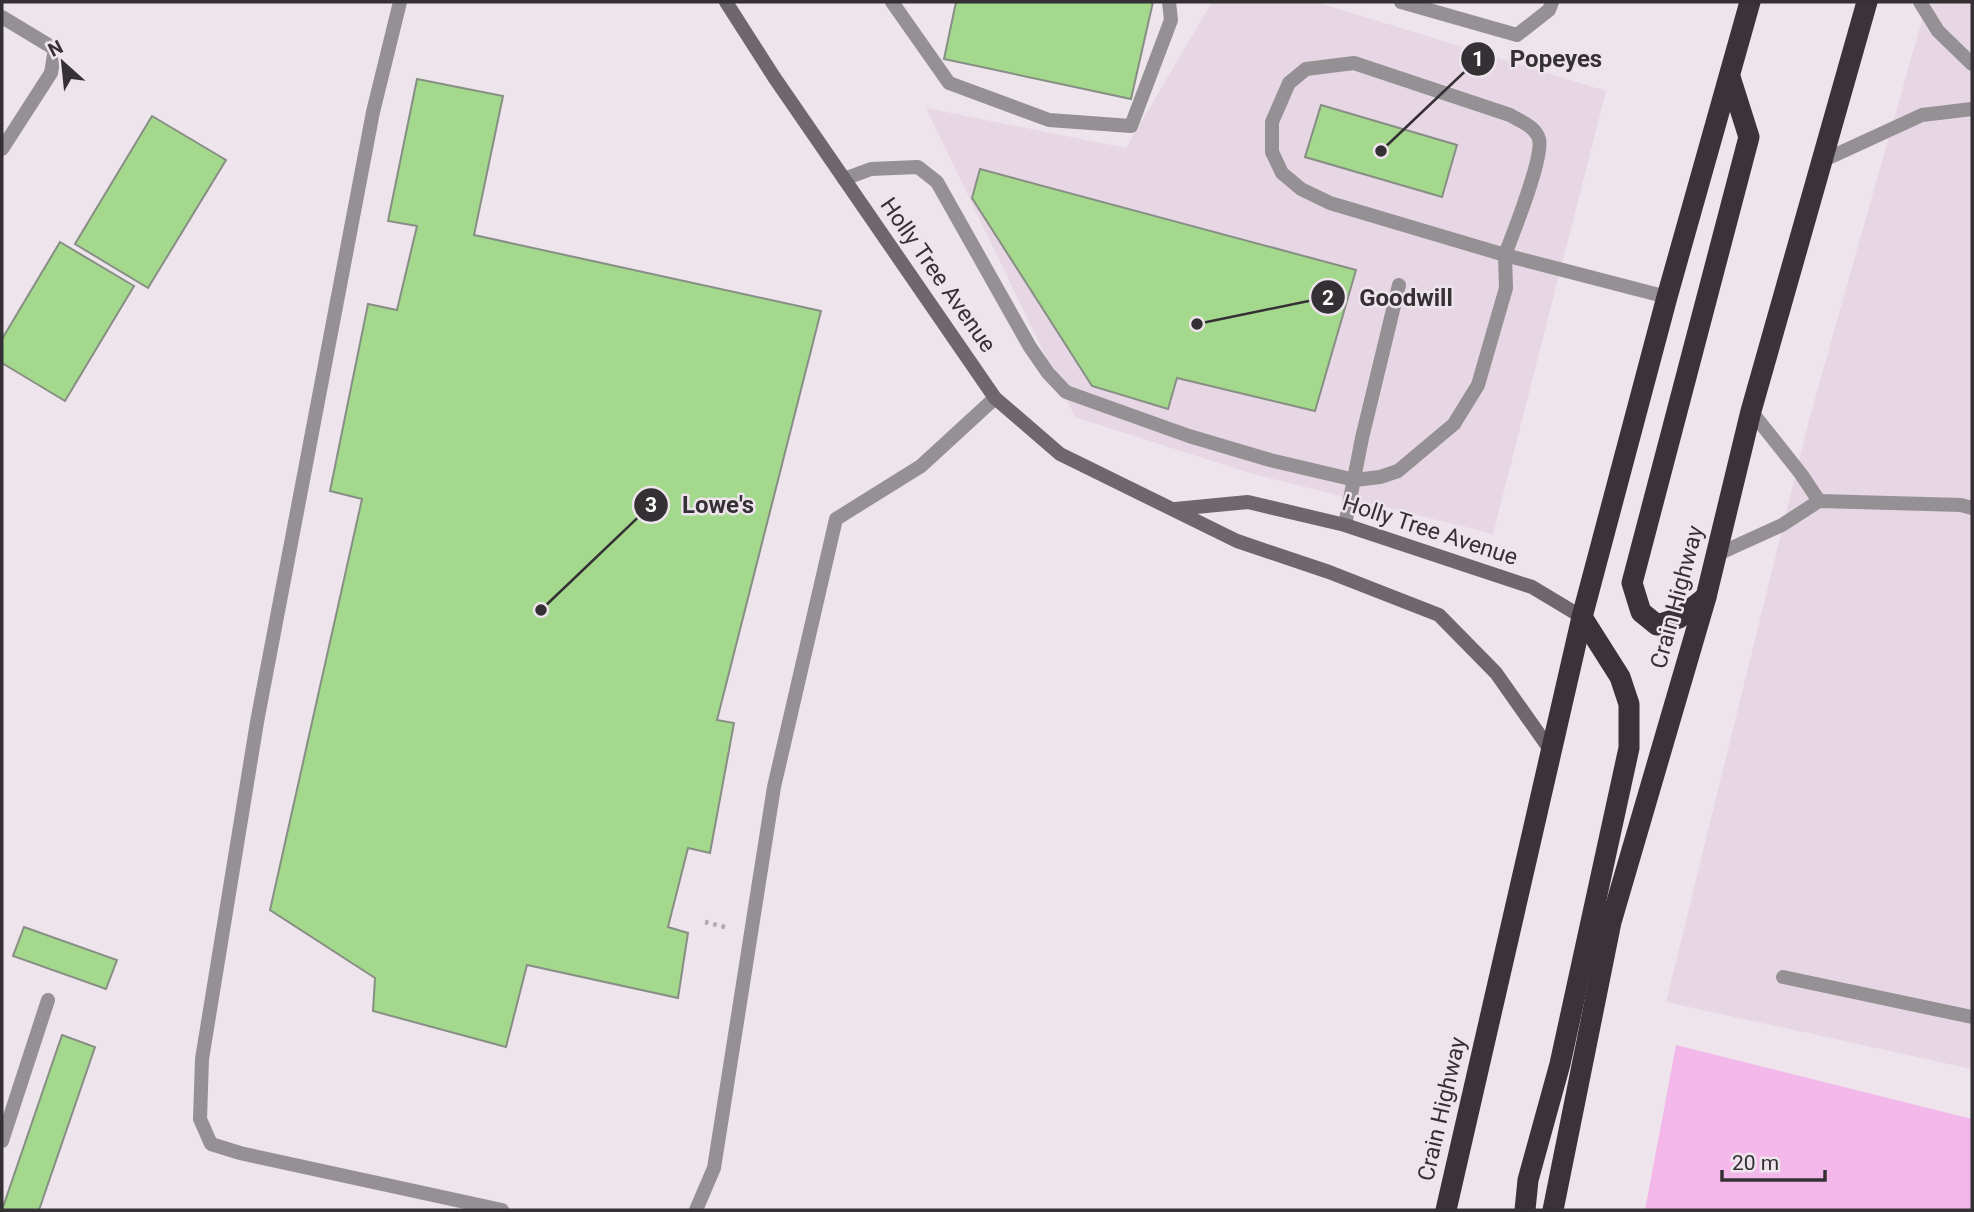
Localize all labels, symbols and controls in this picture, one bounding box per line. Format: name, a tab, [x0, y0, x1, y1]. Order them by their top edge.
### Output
north arrow	[28, 28, 98, 98]
text: N	[44, 35, 67, 62]
callout: Popeyes	[1461, 37, 1616, 82]
text: Popeyes	[1510, 45, 1602, 73]
text: 1	[1472, 47, 1484, 71]
street label: Holly Tree Avenue	[875, 192, 1001, 358]
callout: Goodwill	[1311, 275, 1467, 320]
text: Goodwill	[1359, 284, 1453, 312]
text: 2	[1322, 286, 1334, 310]
callout: Lowe's	[633, 482, 768, 527]
street label: Holly Tree Avenue	[1339, 489, 1521, 571]
text: Lowe's	[682, 491, 754, 519]
text: 3	[645, 493, 657, 517]
street label: Crain Highway	[1645, 522, 1709, 671]
street label: Crain Highway	[1412, 1034, 1472, 1184]
scale bar	[1722, 1138, 1825, 1182]
text: 20 m	[1732, 1151, 1779, 1175]

